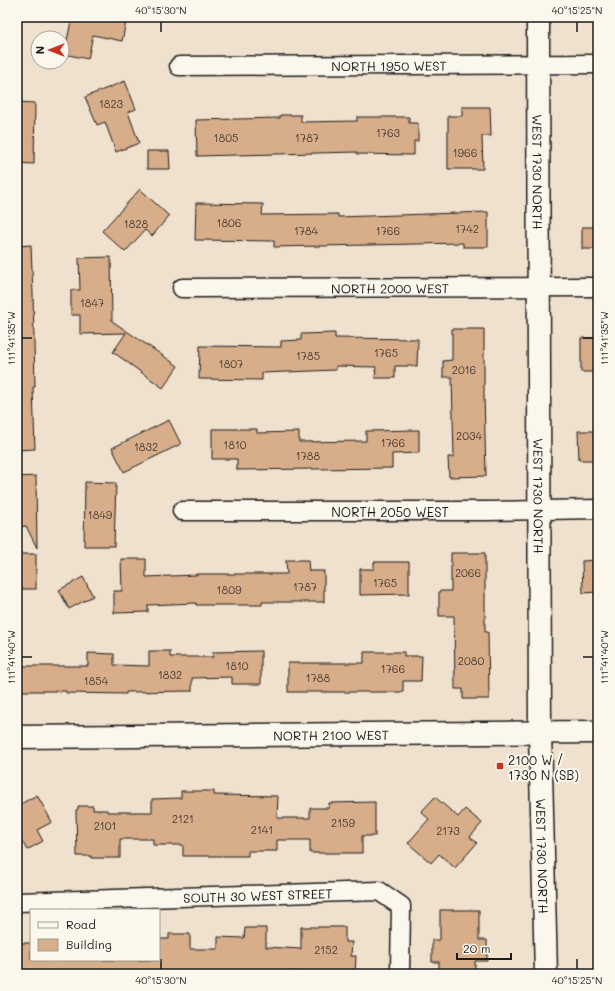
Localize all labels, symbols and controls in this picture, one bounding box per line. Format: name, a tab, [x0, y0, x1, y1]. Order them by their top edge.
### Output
text: 40°15'30"N	[135, 3, 187, 17]
text: 40°15'25"N	[552, 3, 602, 17]
north arrow	[30, 30, 70, 70]
text: N	[32, 46, 47, 54]
street label: NORTH 1950 WEST	[331, 56, 447, 74]
house number: 1823	[99, 96, 124, 111]
street label: WEST 1730 NORTH	[530, 114, 547, 230]
house number: 1763	[376, 125, 401, 140]
house number: 1805	[214, 130, 238, 145]
house number: 1787	[295, 130, 319, 145]
house number: 1966	[453, 145, 477, 160]
house number: 1806	[216, 215, 242, 230]
house number: 1828	[124, 216, 149, 231]
house number: 1742	[455, 221, 479, 236]
house number: 1784	[294, 223, 319, 238]
house number: 1766	[376, 223, 400, 238]
street label: NORTH 2000 WEST	[331, 279, 449, 296]
house number: 1847	[80, 295, 104, 310]
text: 111°41'35"W	[4, 311, 18, 365]
text: 111°41'35"W	[597, 311, 611, 365]
house number: 1765	[374, 345, 398, 360]
house number: 1785	[296, 348, 320, 363]
house number: 1807	[219, 356, 243, 371]
house number: 2016	[452, 362, 476, 377]
house number: 2034	[456, 428, 482, 443]
house number: 1766	[381, 435, 405, 450]
house number: 1810	[223, 437, 247, 452]
street label: WEST 1730 NORTH	[531, 438, 548, 554]
house number: 1832	[134, 439, 158, 454]
house number: 1788	[296, 448, 321, 463]
street label: NORTH 2050 WEST	[331, 503, 449, 520]
house number: 1849	[88, 507, 113, 522]
house number: 2066	[455, 565, 481, 580]
house number: 1765	[373, 575, 397, 590]
house number: 1787	[293, 579, 317, 594]
house number: 1809	[217, 582, 242, 597]
text: 111°41'40"W	[4, 630, 18, 684]
text: 111°41'40"W	[597, 630, 611, 684]
house number: 2080	[458, 653, 484, 668]
house number: 1810	[225, 658, 249, 673]
house number: 1766	[381, 661, 405, 676]
house number: 1832	[158, 667, 182, 682]
house number: 1788	[306, 670, 331, 685]
house number: 1854	[84, 673, 109, 688]
street label: NORTH 2100 WEST	[273, 725, 389, 743]
place label: 2100 W / 1730 N (SB)	[508, 751, 579, 783]
marker: 2100 W / 1730 N (SB)	[495, 761, 505, 771]
street label: WEST 1730 NORTH	[533, 798, 553, 914]
house number: 2121	[172, 811, 194, 826]
house number: 2159	[331, 815, 355, 830]
house number: 2101	[94, 818, 116, 833]
house number: 2141	[251, 822, 273, 837]
house number: 2173	[436, 823, 460, 838]
street label: SOUTH 30 WEST STREET	[183, 884, 333, 905]
legend	[30, 909, 160, 961]
text: Road	[66, 916, 96, 932]
scale bar	[457, 935, 511, 961]
text: Building	[66, 936, 112, 952]
text: 20 m	[463, 940, 491, 956]
house number: 2152	[314, 942, 338, 957]
text: 40°15'30"N	[135, 973, 187, 987]
text: 40°15'25"N	[552, 973, 602, 987]

